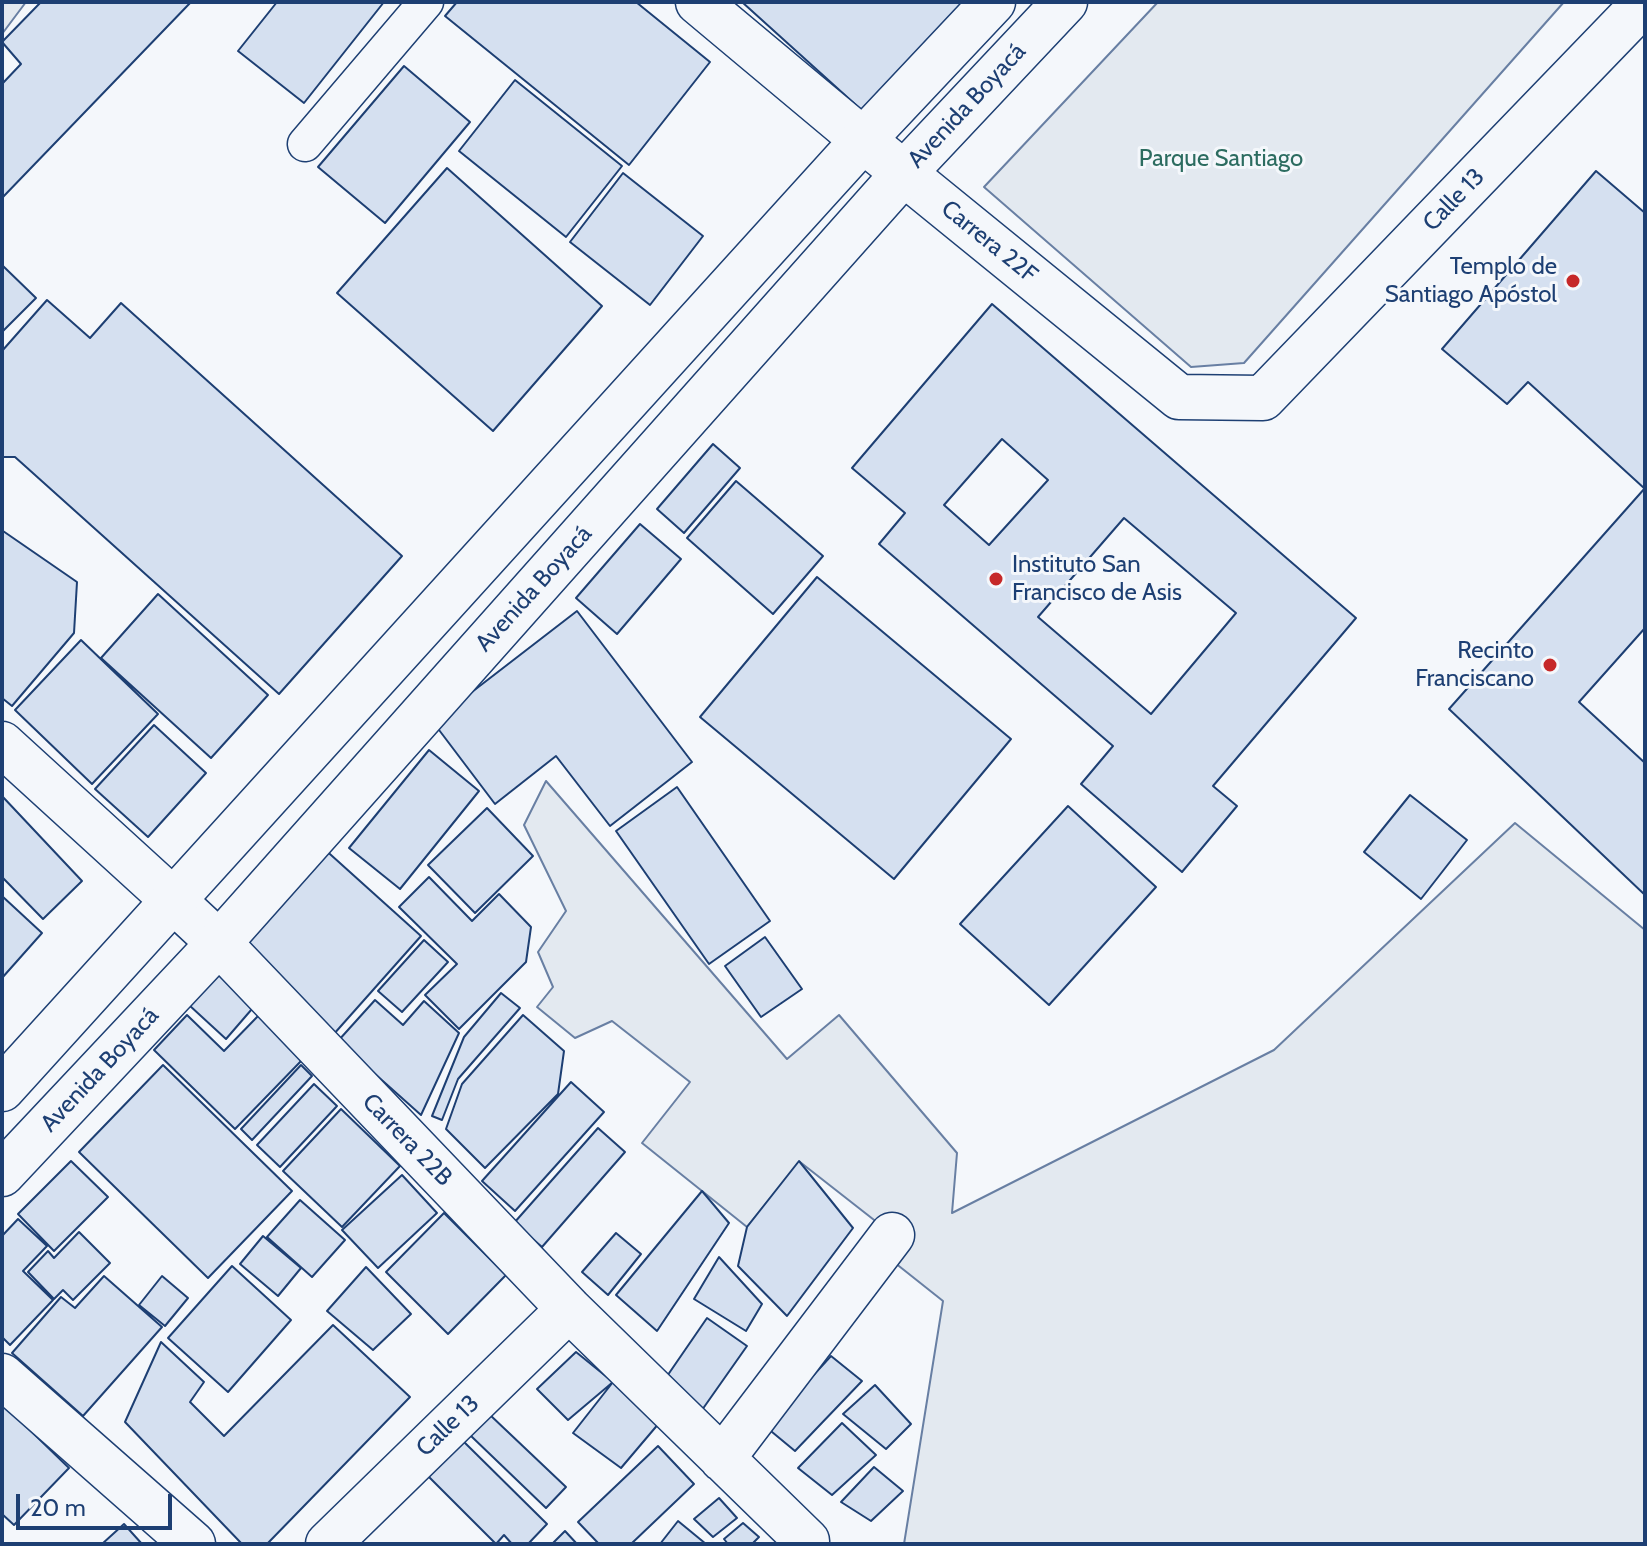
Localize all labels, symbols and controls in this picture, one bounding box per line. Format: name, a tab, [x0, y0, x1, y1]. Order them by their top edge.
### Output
street label: Avenida Boyacá	[902, 38, 1032, 174]
park label: Parque Santiago	[1139, 145, 1303, 173]
street label: Calle 13	[1417, 163, 1491, 237]
street label: Carrera 22F	[935, 194, 1043, 290]
place label: Templo de Santiago Apóstol	[1385, 253, 1557, 309]
marker: Templo de Santiago Apóstol	[1564, 272, 1582, 290]
street label: Avenida Boyacá	[470, 520, 598, 658]
place label: Instituto San Francisco de Asis	[1012, 551, 1182, 607]
marker: Instituto San Francisco de Asis	[987, 570, 1005, 588]
place label: Recinto Franciscano	[1415, 637, 1534, 693]
marker: Recinto Franciscano	[1541, 656, 1559, 674]
street label: Avenida Boyacá	[35, 1002, 165, 1138]
street label: Carrera 22B	[356, 1088, 458, 1192]
street label: Calle 13	[411, 1389, 485, 1463]
scale bar	[20, 1478, 176, 1528]
text: 20 m	[30, 1493, 86, 1522]

